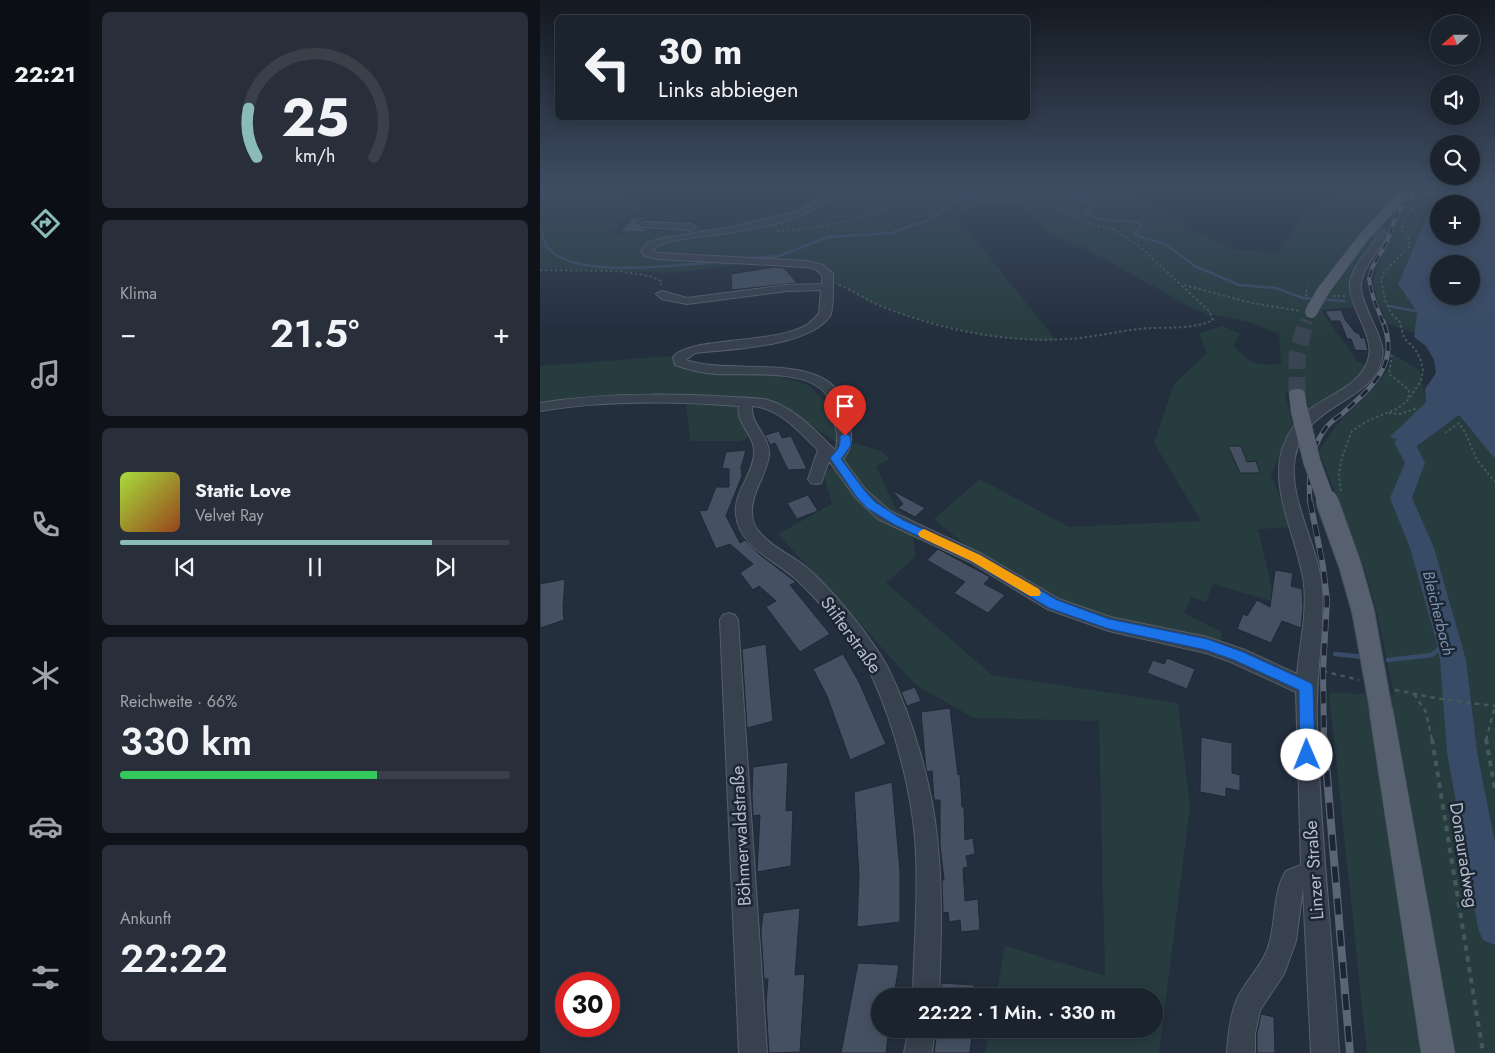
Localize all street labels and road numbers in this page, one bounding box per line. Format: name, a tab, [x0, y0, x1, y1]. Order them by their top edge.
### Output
street label: Stifterstraße	[814, 591, 888, 679]
street label: Böhmerwaldstraße	[724, 765, 758, 907]
street label: Donauradweg	[1443, 801, 1485, 909]
street label: Linzer Straße	[1298, 819, 1330, 921]

